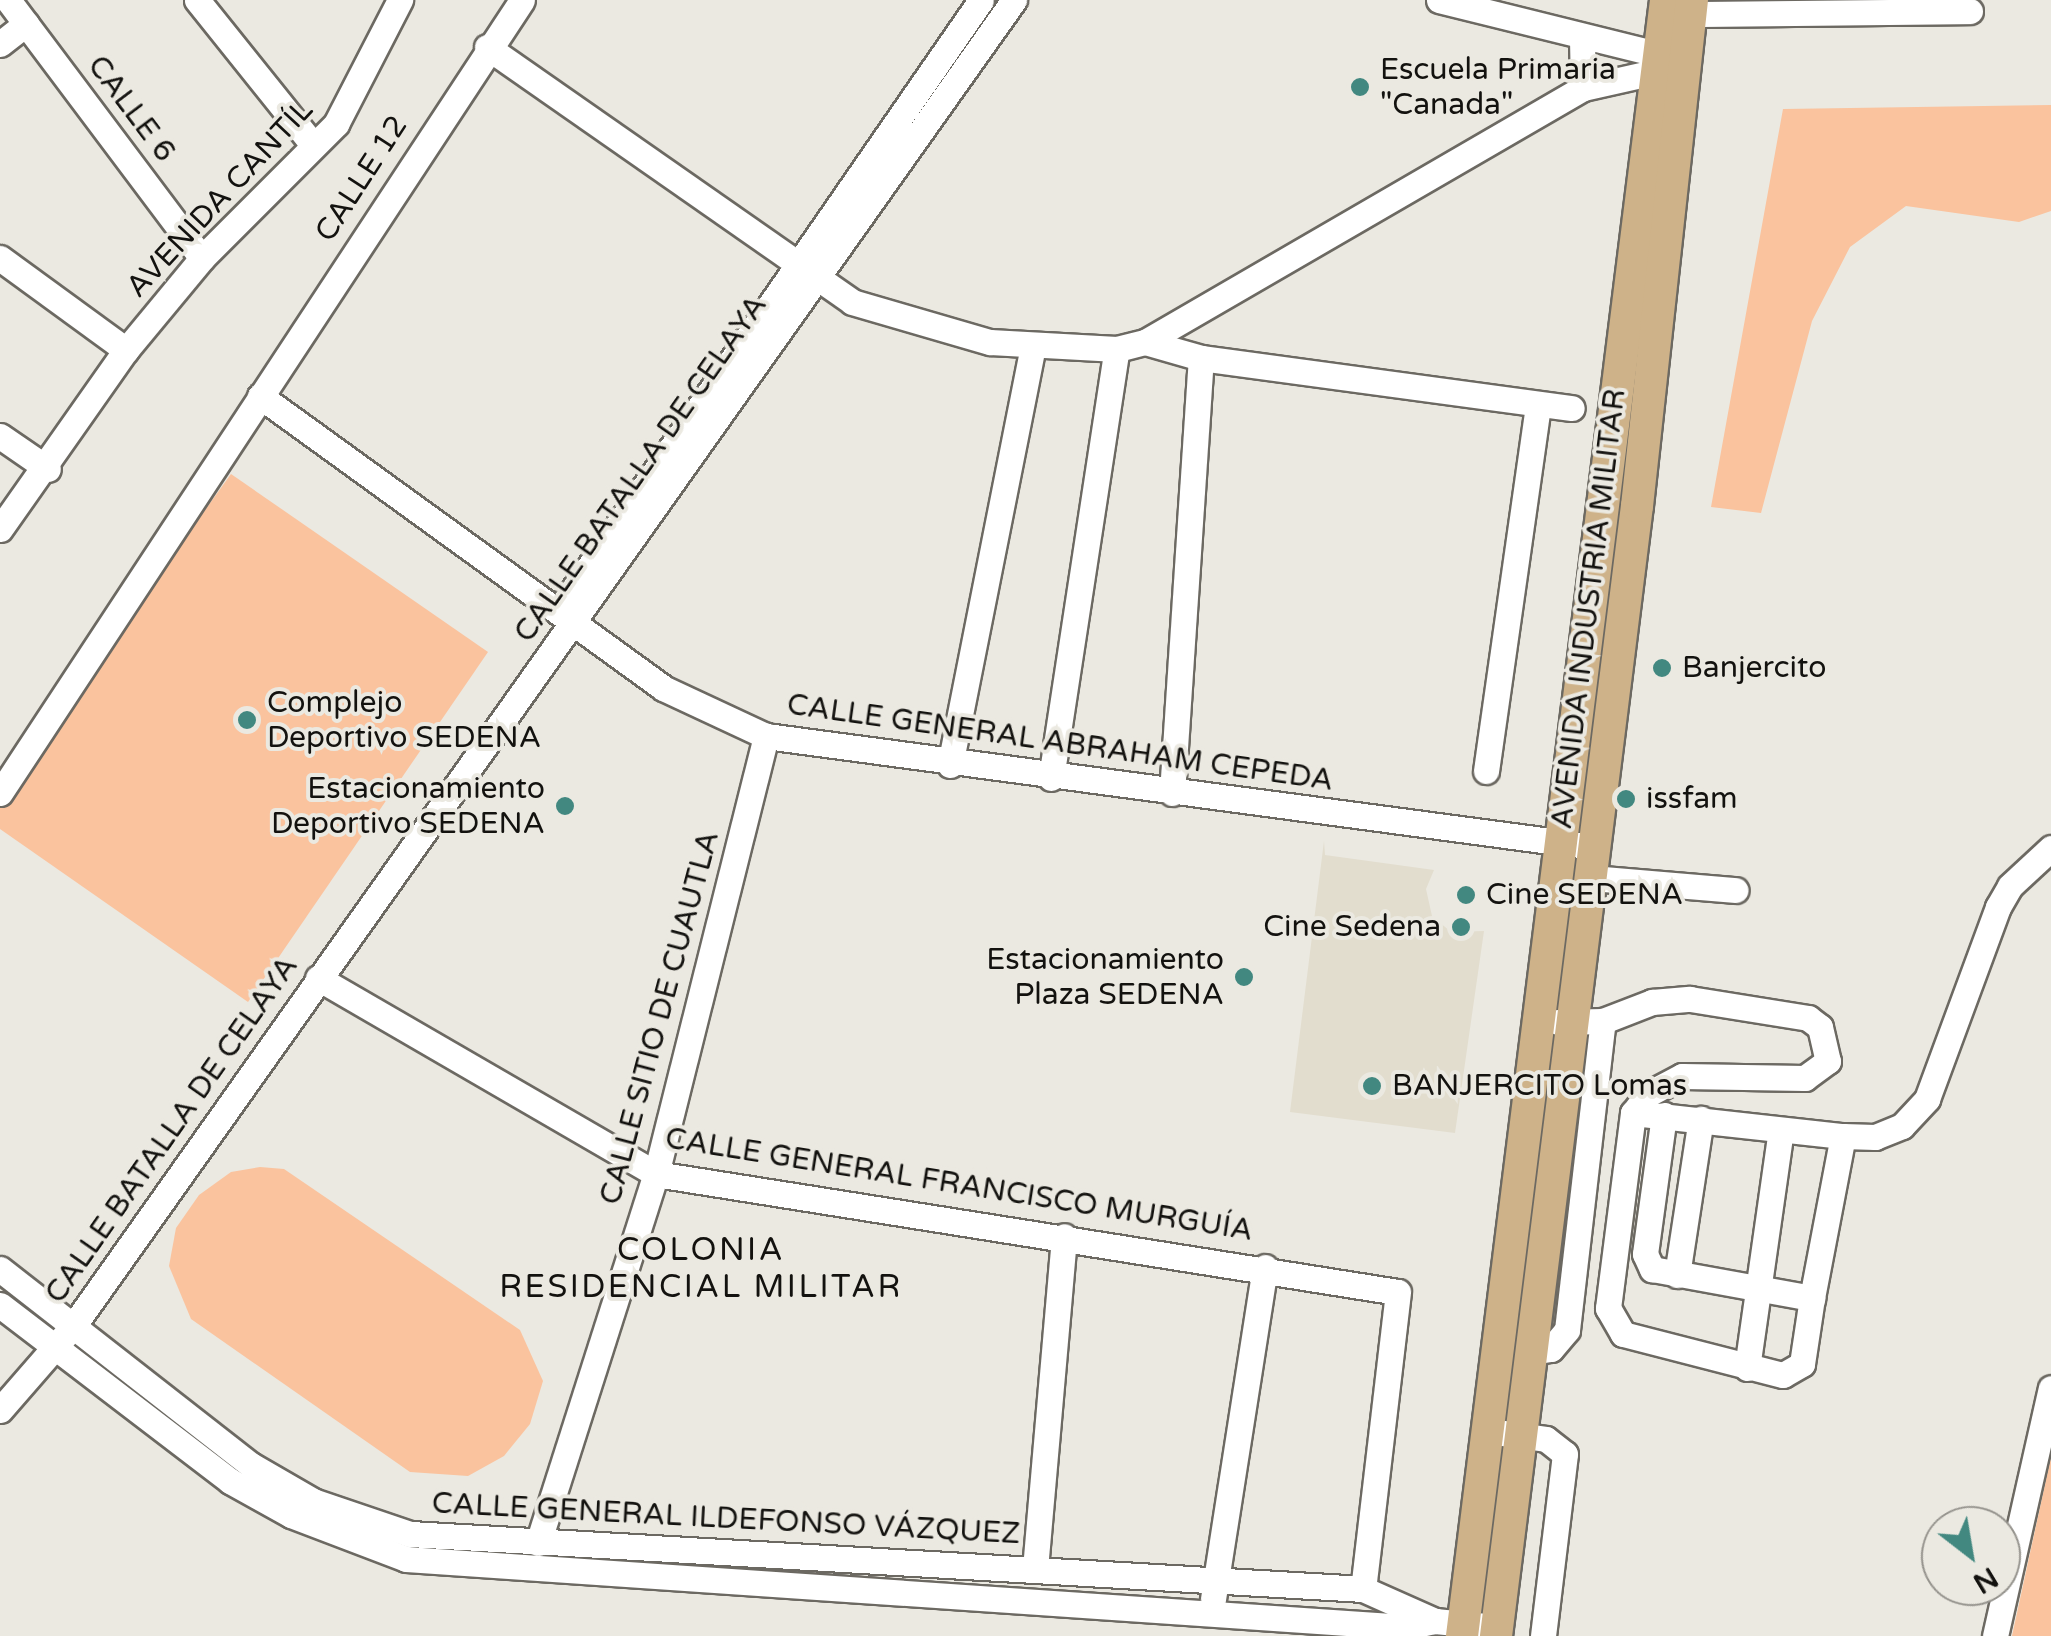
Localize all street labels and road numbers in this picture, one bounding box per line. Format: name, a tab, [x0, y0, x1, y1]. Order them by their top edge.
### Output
street label: CALLE 6	[79, 49, 183, 169]
street label: AVENIDA CANTÍL	[119, 93, 321, 305]
street label: CALLE 12	[308, 109, 416, 249]
street label: CALLE BATALLA DE CELAYA	[507, 289, 775, 649]
street label: AVENIDA INDUSTRIA MILITAR	[1544, 387, 1634, 831]
street label: CALLE GENERAL ABRAHAM CEPEDA	[785, 687, 1335, 799]
street label: CALLE SITIO DE CUAUTLA	[593, 827, 727, 1209]
street label: CALLE BATALLA DE CELAYA	[38, 950, 306, 1310]
street label: CALLE GENERAL FRANCISCO MURGUÍA	[663, 1121, 1255, 1249]
street label: CALLE GENERAL ILDEFONSO VÁZQUEZ	[431, 1486, 1021, 1552]

